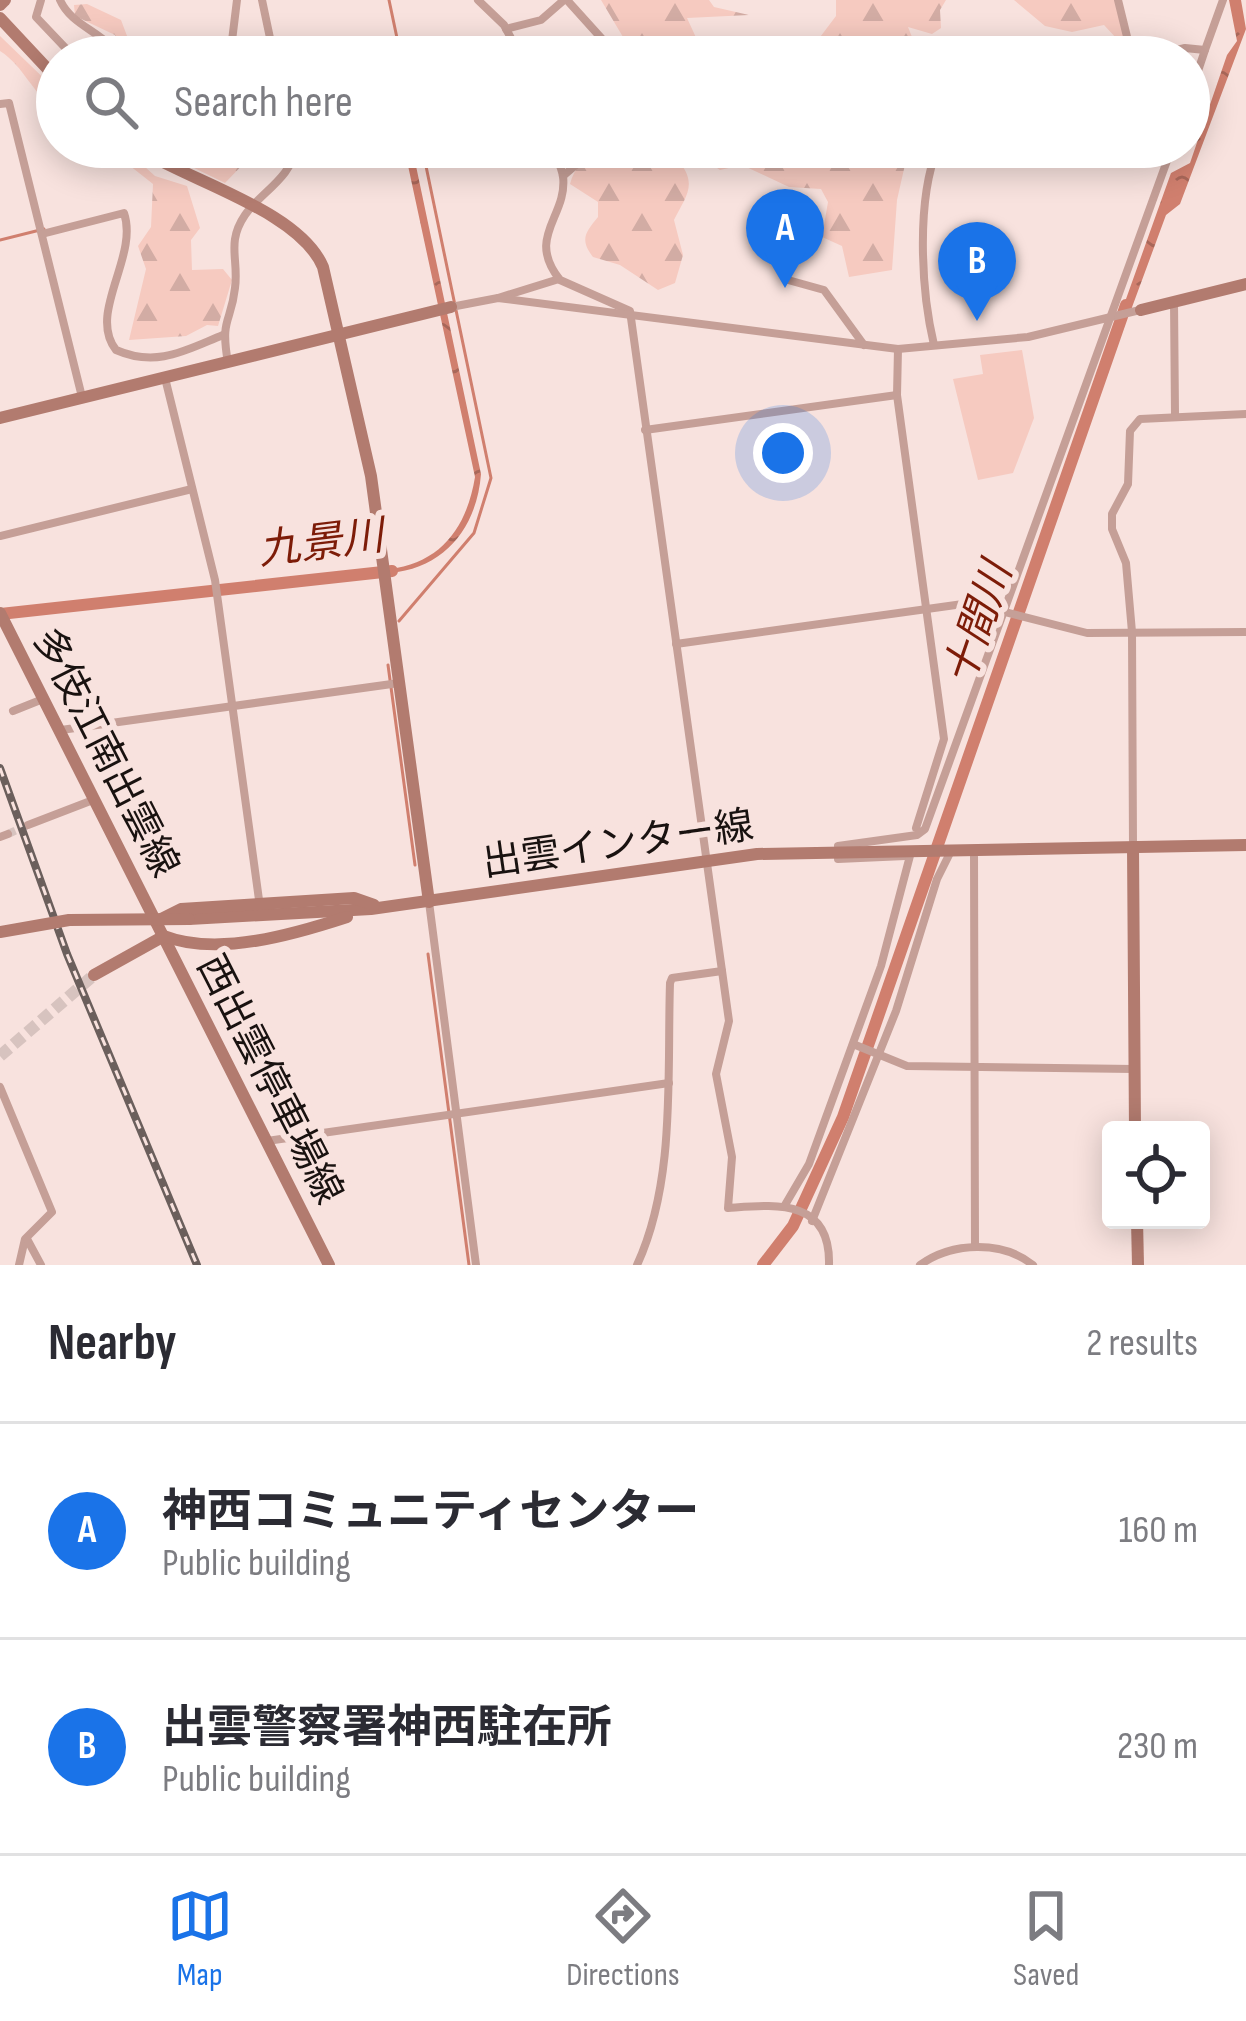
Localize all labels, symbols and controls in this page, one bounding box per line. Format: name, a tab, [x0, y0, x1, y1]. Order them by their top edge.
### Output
search box	[36, 36, 1210, 168]
icon: search	[78, 69, 144, 135]
text: Search here	[174, 75, 353, 130]
pin: A	[746, 189, 824, 288]
pin: B	[938, 222, 1016, 321]
your location	[753, 423, 813, 483]
water label: 九景川	[255, 511, 391, 577]
water label: 十間川	[934, 552, 1025, 692]
street label: 多伎江南出雲線	[22, 621, 188, 885]
street label: 出雲インター線	[480, 803, 756, 887]
street label: 西出雲停車場線	[186, 948, 352, 1212]
map controls	[1102, 1121, 1210, 1229]
button: locate	[1102, 1121, 1210, 1229]
text: Nearby	[48, 1313, 177, 1374]
text: 2 results	[1086, 1320, 1198, 1367]
text: 神西コミュニティセンター	[162, 1485, 699, 1540]
text: A	[78, 1507, 96, 1554]
text: 160 m	[1119, 1507, 1198, 1554]
text: Public building	[162, 1540, 351, 1587]
text: 出雲警察署神西駐在所	[162, 1701, 612, 1756]
text: B	[78, 1723, 96, 1770]
text: 230 m	[1117, 1723, 1198, 1770]
text: Public building	[162, 1756, 351, 1803]
tab: Map	[167, 1883, 233, 1995]
tab: Directions	[566, 1883, 680, 1995]
tab: Saved	[1013, 1883, 1079, 1995]

